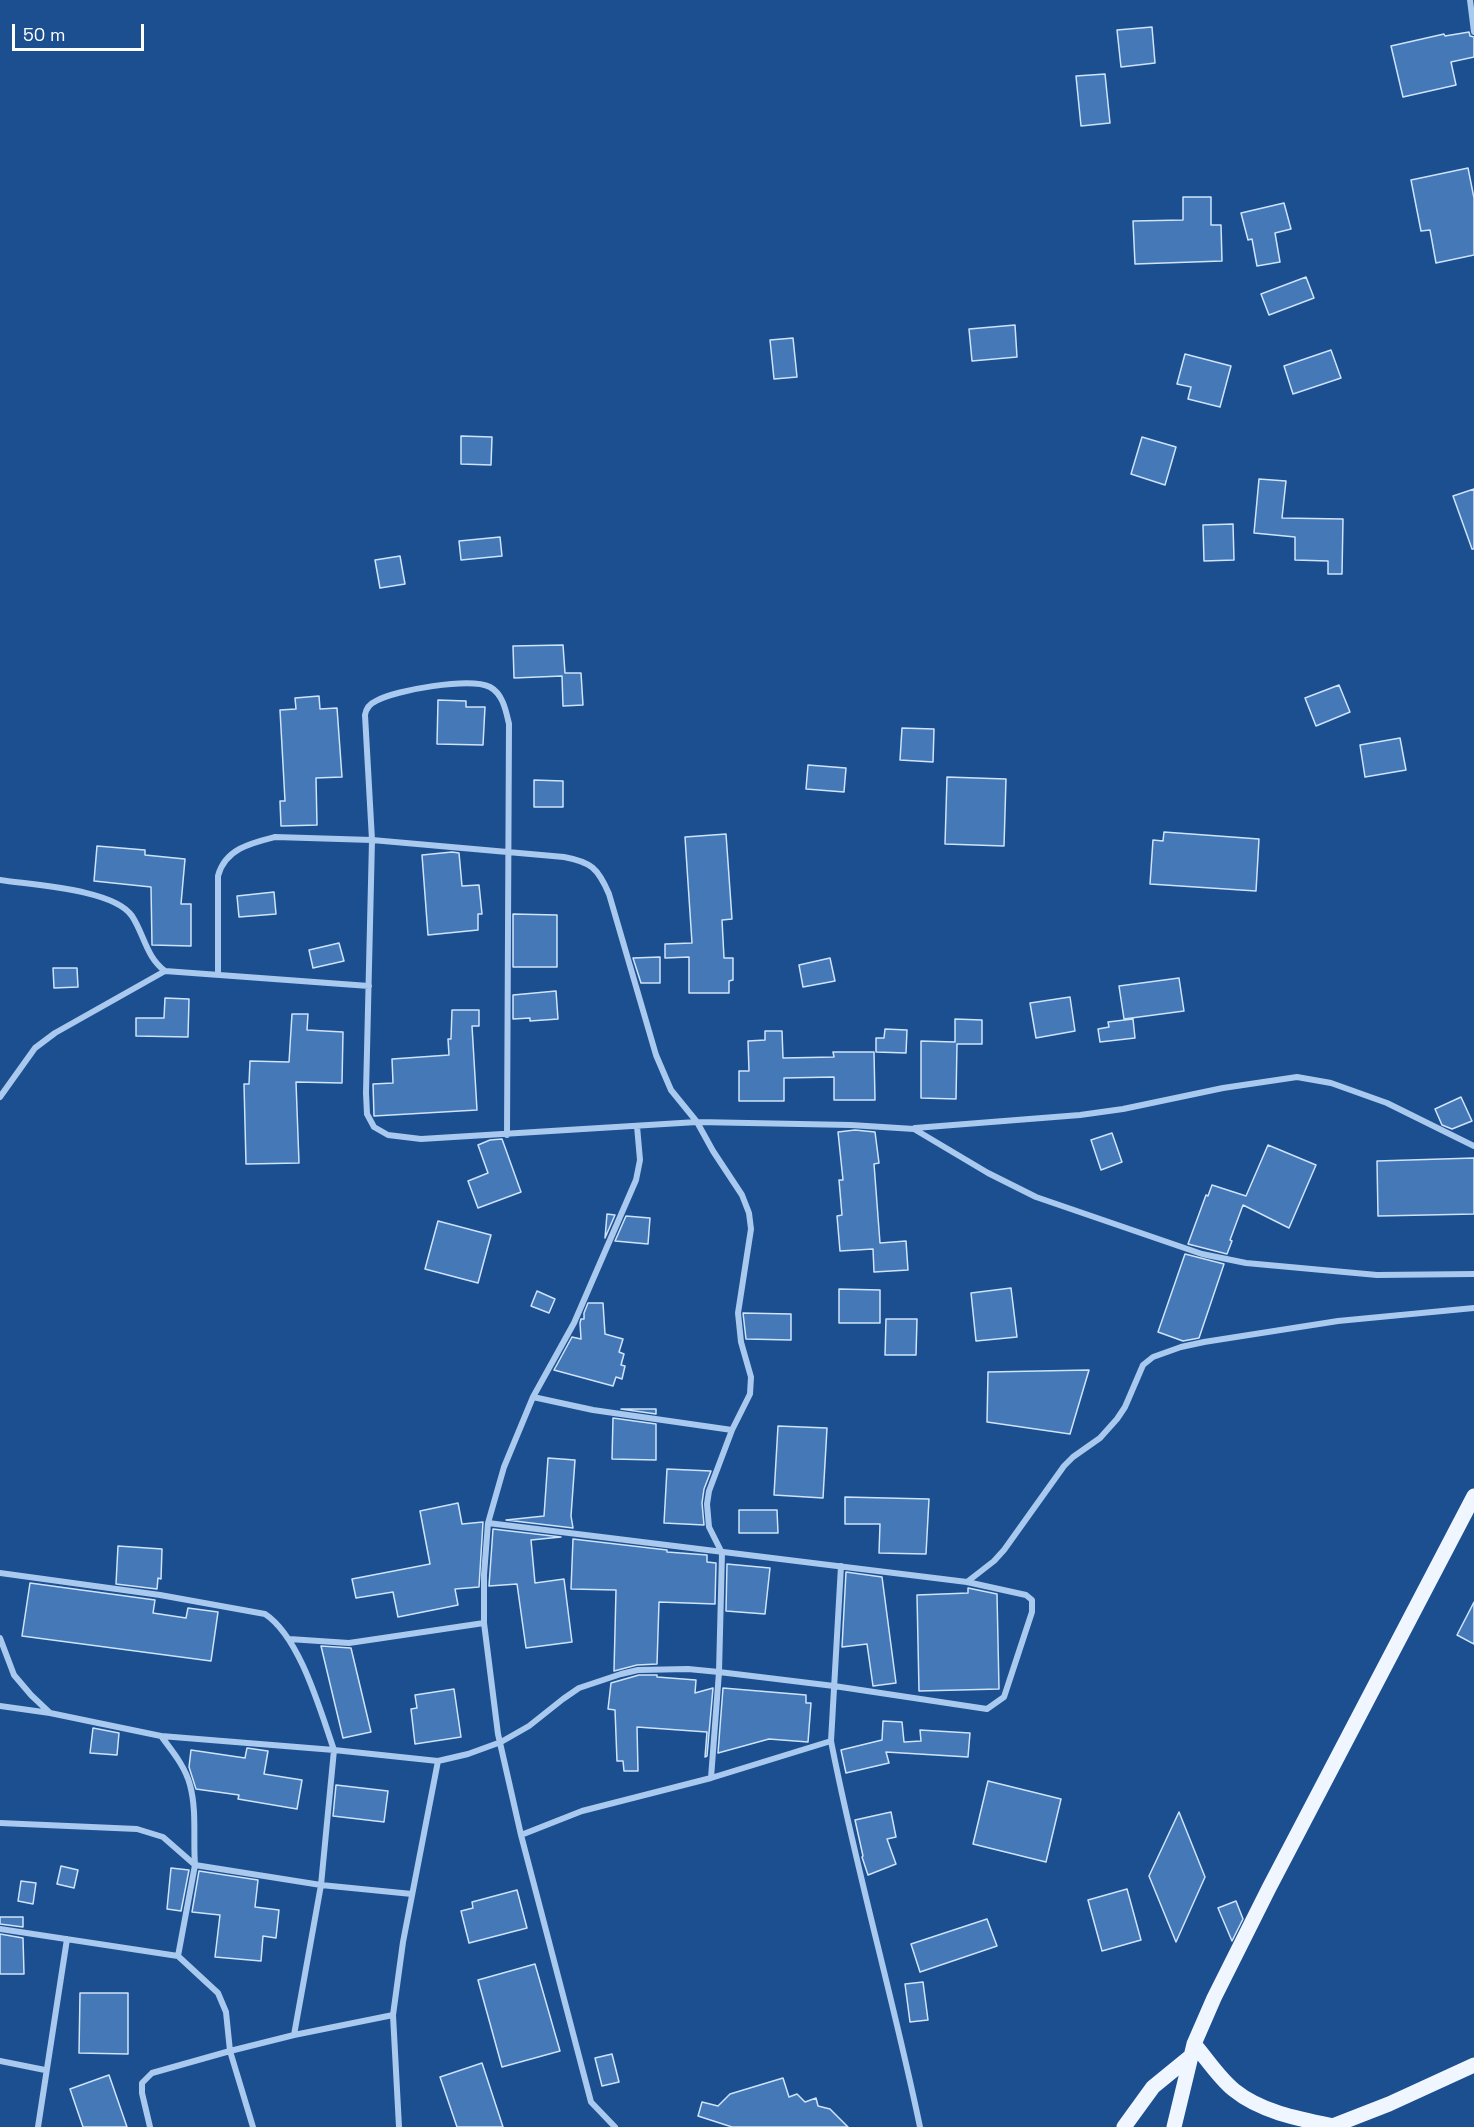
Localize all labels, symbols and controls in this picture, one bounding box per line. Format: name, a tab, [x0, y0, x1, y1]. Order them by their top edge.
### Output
scale bar	[15, 12, 147, 50]
text: 50 m	[23, 23, 65, 46]

